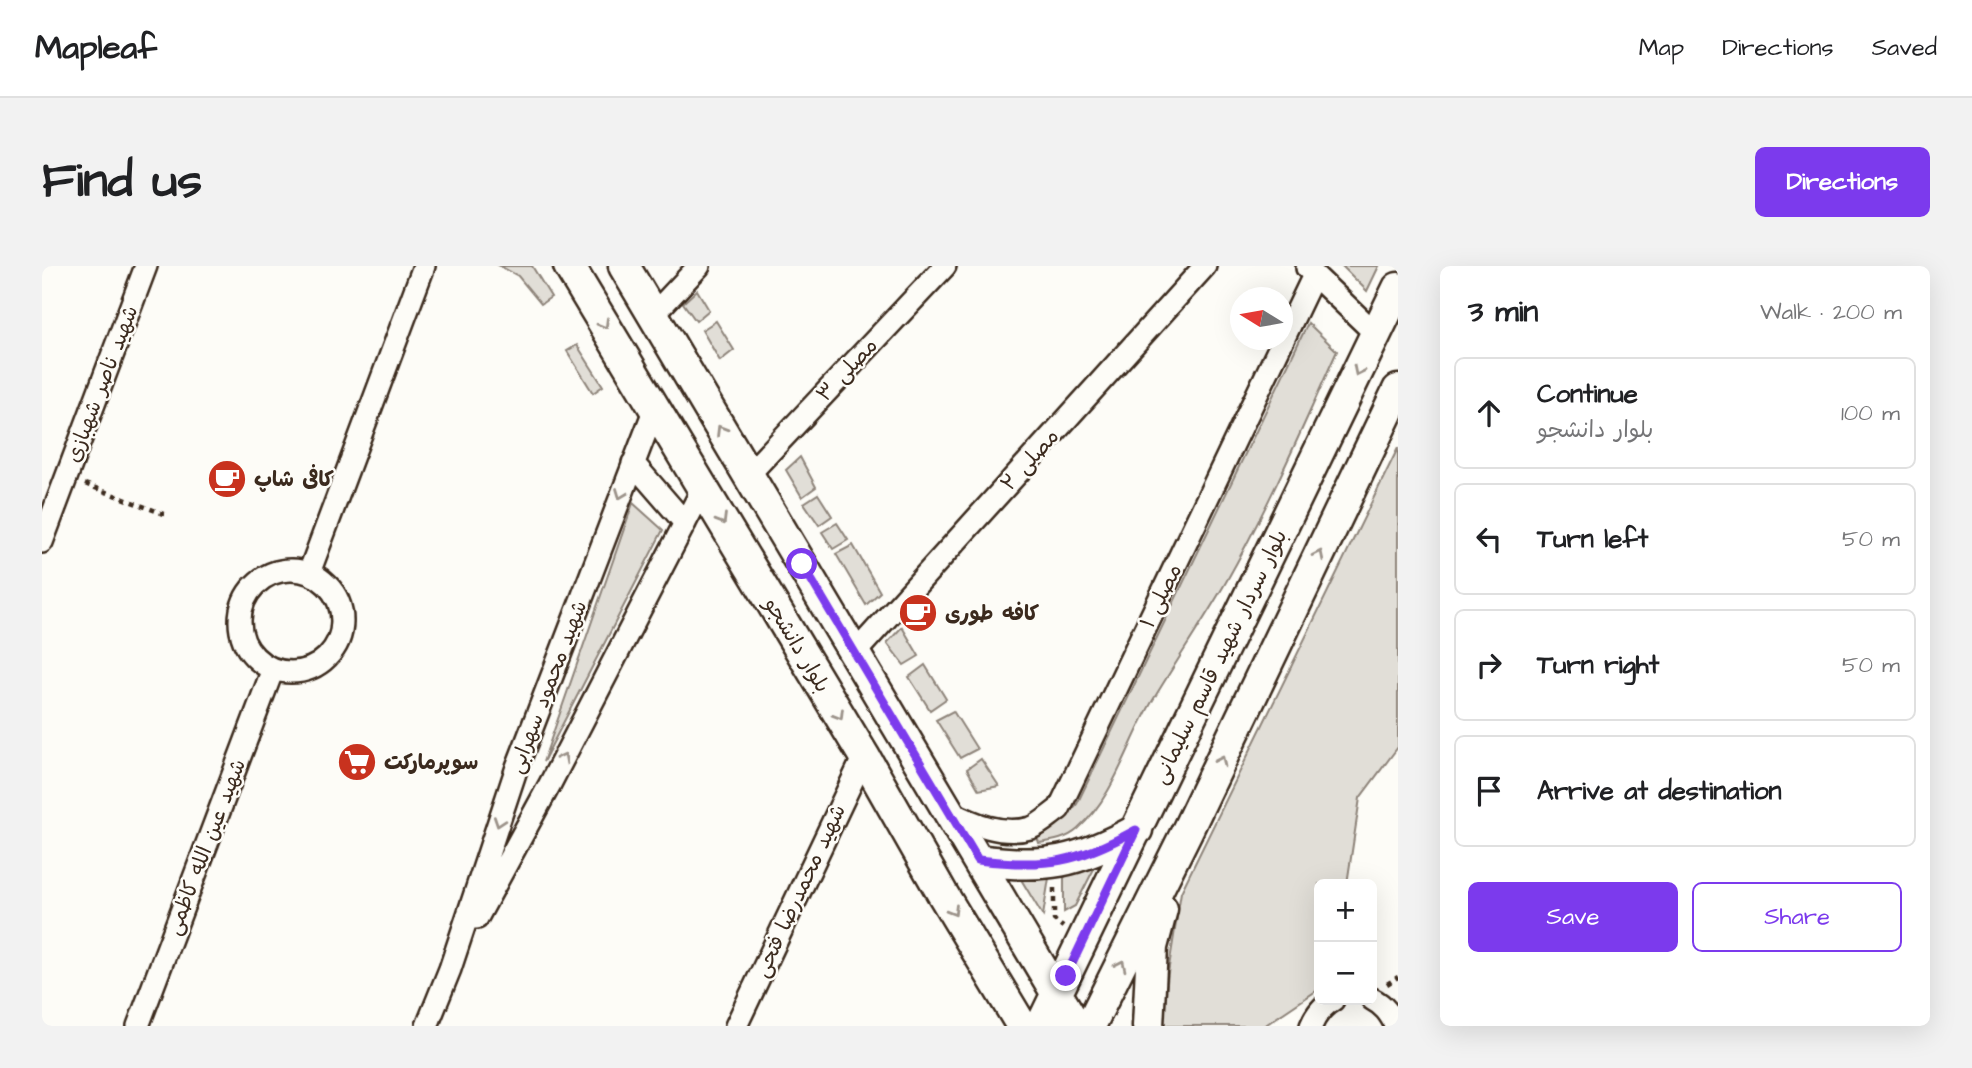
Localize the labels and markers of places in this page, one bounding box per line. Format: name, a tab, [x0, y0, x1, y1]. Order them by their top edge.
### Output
cafe icon: کافی شاپ	[206, 458, 248, 500]
place label: کافی شاپ	[254, 464, 334, 494]
cafe icon: کافه طوری	[897, 592, 939, 634]
place label: کافه طوری	[945, 599, 1040, 628]
supermarket icon: سوپرمارکت	[336, 741, 378, 783]
place label: سوپرمارکت	[384, 748, 478, 777]

